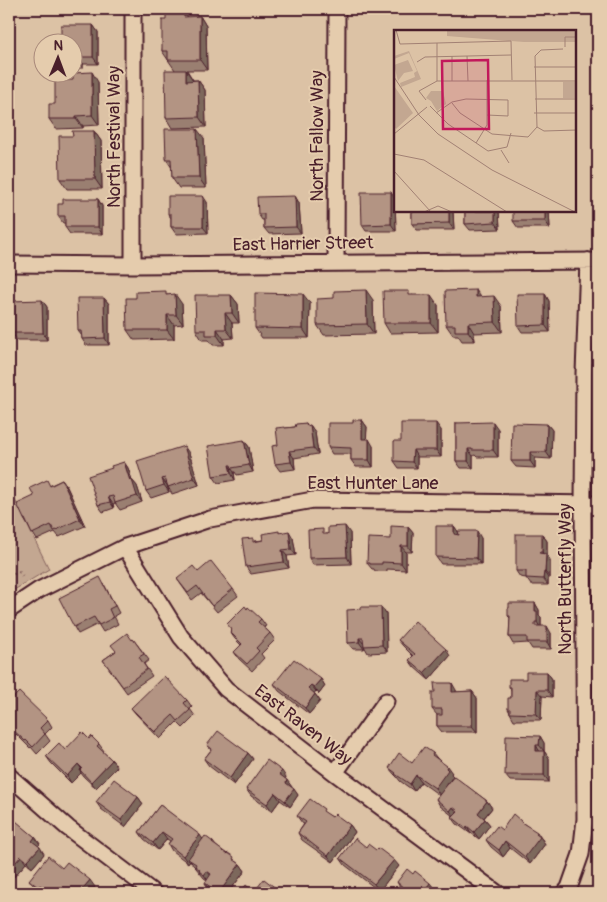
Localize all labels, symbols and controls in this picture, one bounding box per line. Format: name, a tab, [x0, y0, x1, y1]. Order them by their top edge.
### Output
inset map	[394, 30, 577, 212]
north arrow	[32, 32, 82, 82]
text: N	[53, 37, 63, 54]
street label: North Festival Way	[103, 66, 126, 208]
street label: North Fallow Way	[306, 70, 329, 202]
street label: East Harrier Street	[232, 231, 374, 257]
street label: East Hunter Lane	[308, 472, 439, 495]
street label: North Butterfly Way	[554, 503, 577, 655]
street label: East Raven Way	[249, 680, 357, 771]

